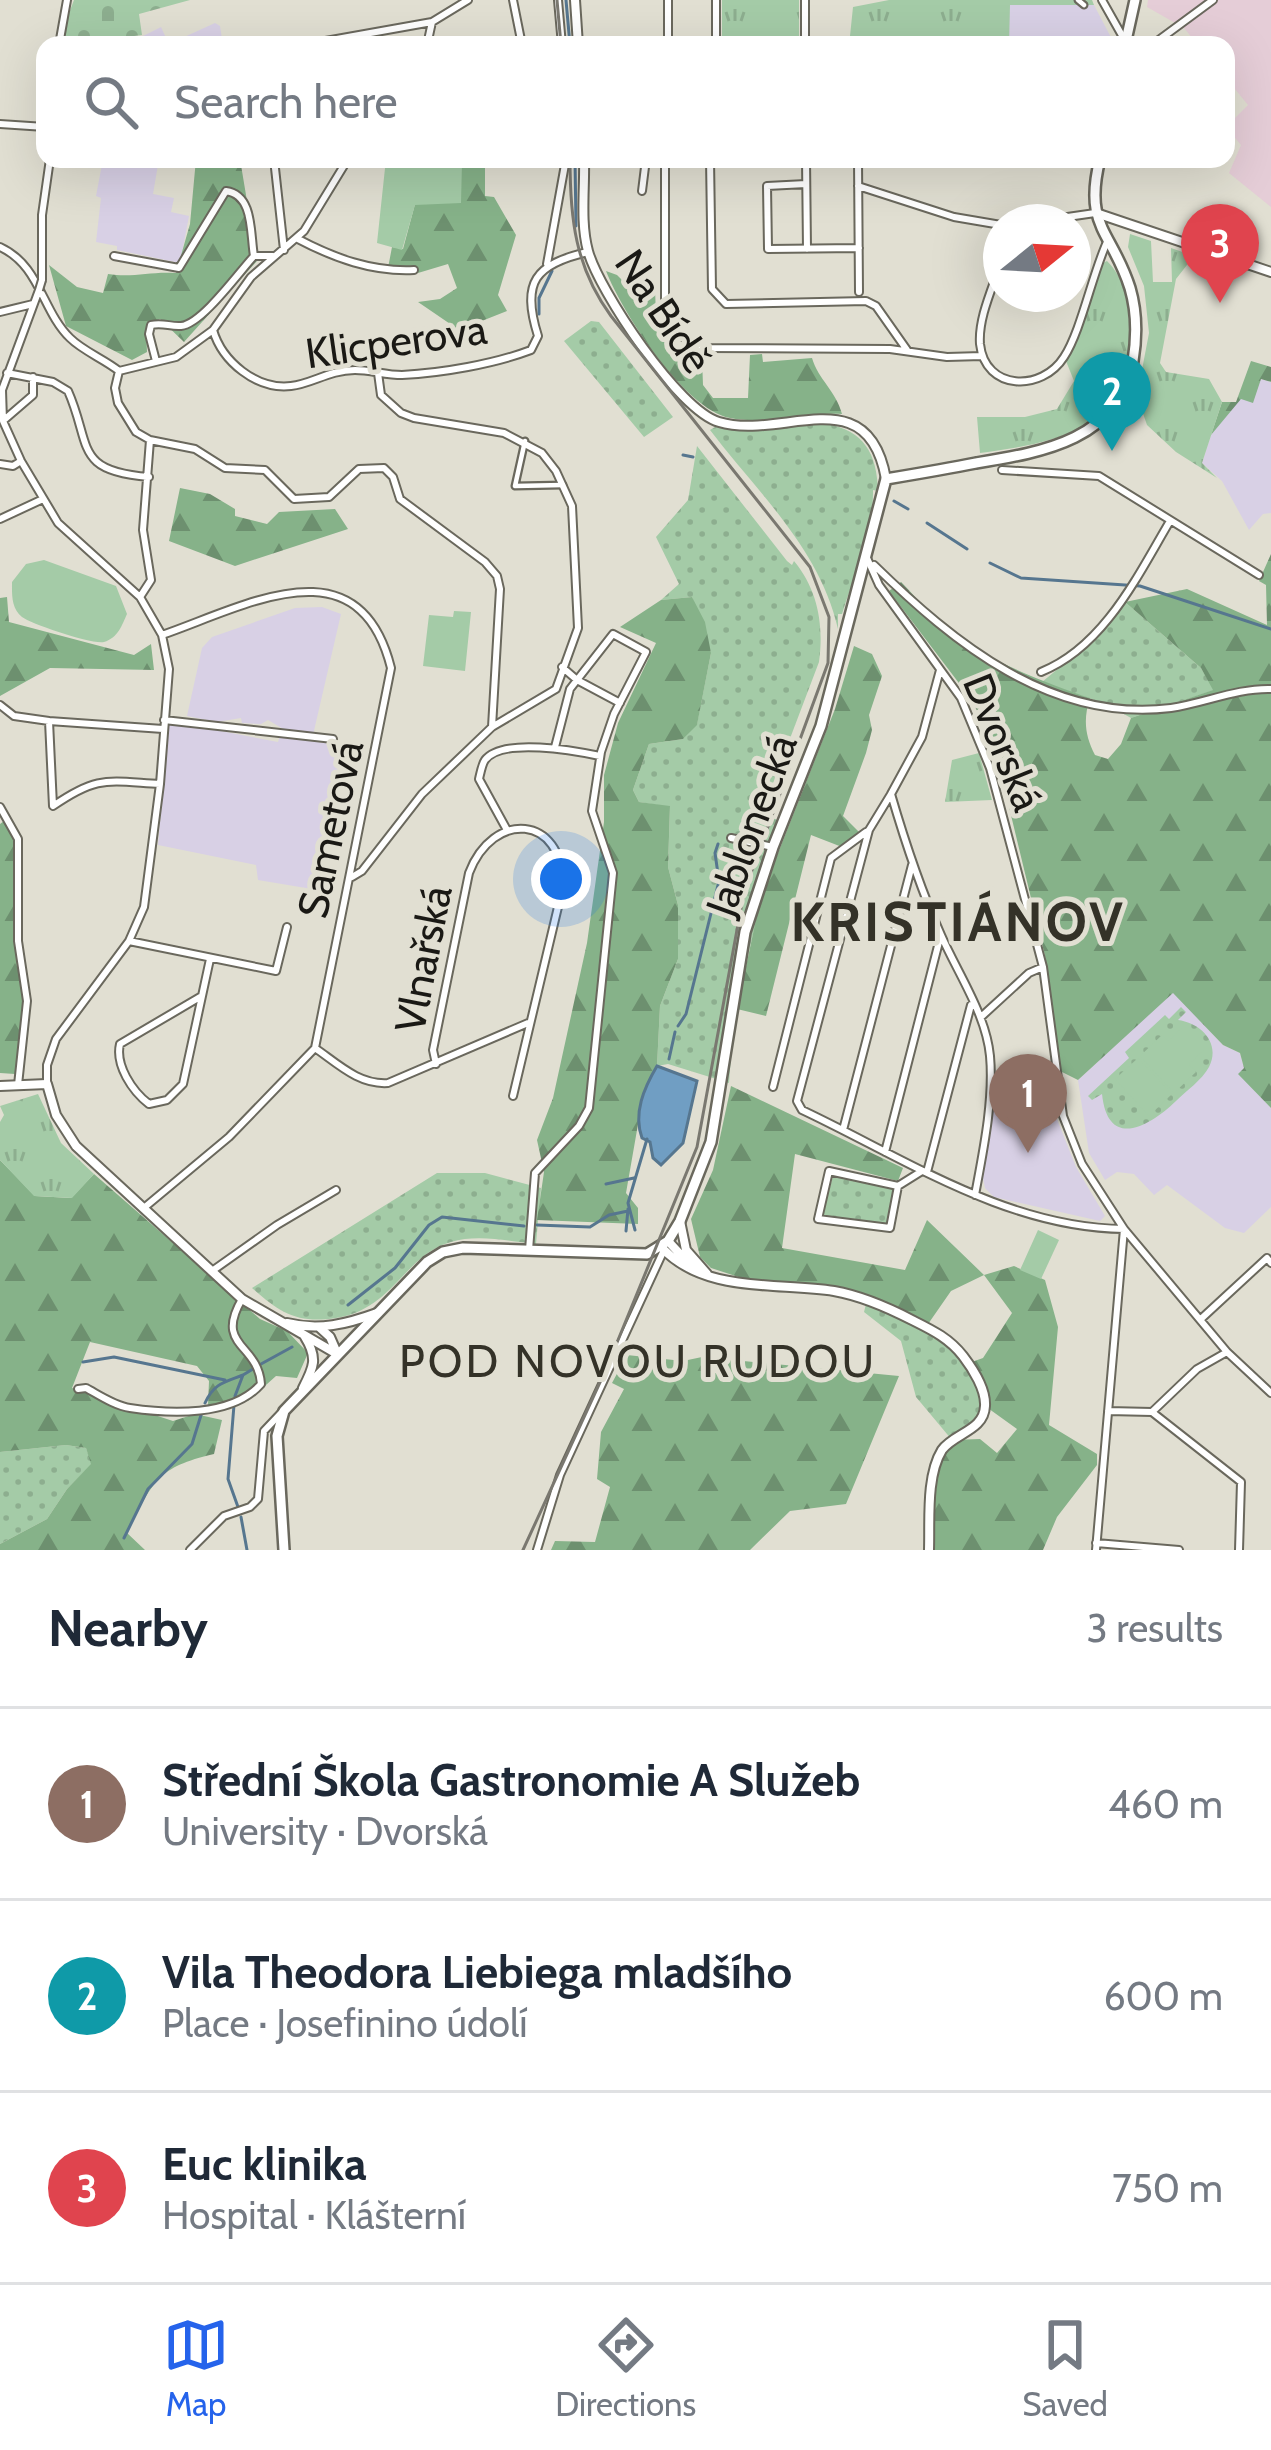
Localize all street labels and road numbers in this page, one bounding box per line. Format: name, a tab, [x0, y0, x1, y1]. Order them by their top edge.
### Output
street label: Na Bídě	[604, 240, 724, 382]
street label: Klicperova	[302, 303, 490, 379]
street label: Dvorská	[952, 666, 1054, 818]
street label: Jablonecká	[694, 727, 808, 924]
street label: Sametová	[286, 735, 374, 923]
street label: Vlnařská	[383, 881, 463, 1037]

